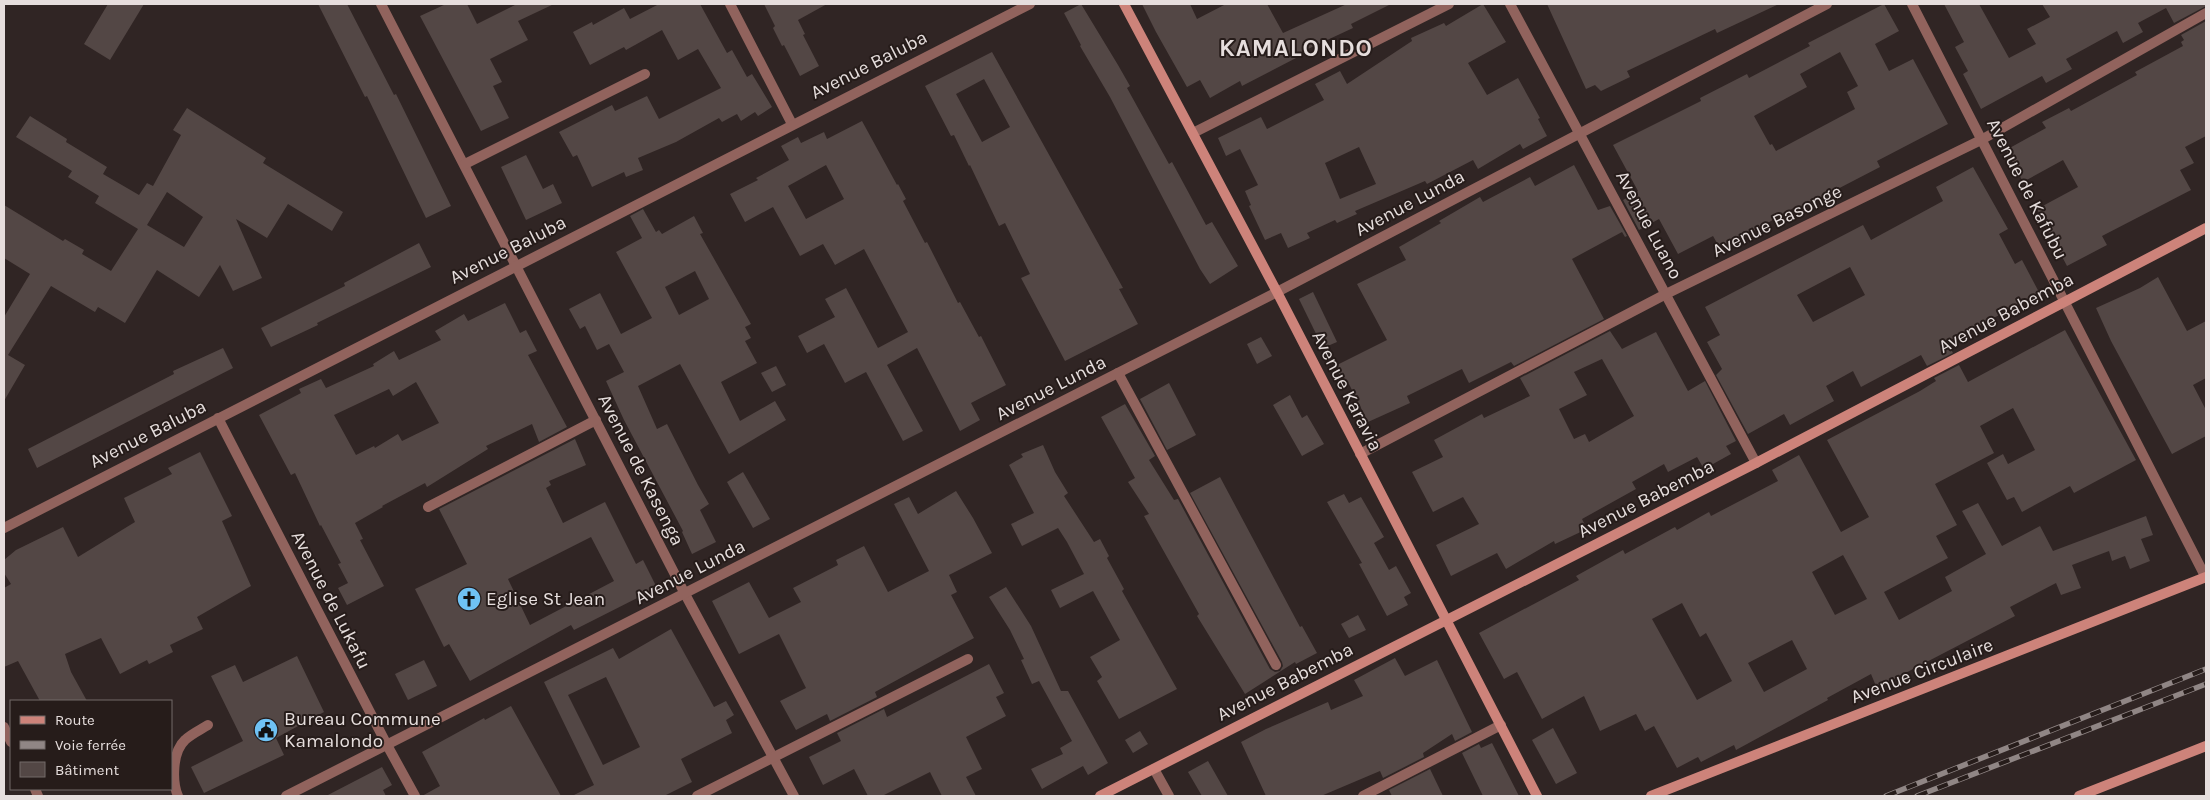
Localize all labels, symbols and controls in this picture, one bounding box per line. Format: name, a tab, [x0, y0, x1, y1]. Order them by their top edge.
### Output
street label: Avenue Baluba	[807, 26, 931, 104]
district label: KAMALONDO	[1219, 34, 1373, 62]
street label: Avenue de Kafubu	[1982, 115, 2072, 263]
street label: Avenue Lunda	[1352, 165, 1468, 241]
street label: Avenue Luano	[1611, 167, 1687, 283]
street label: Avenue Basonge	[1709, 180, 1845, 262]
street label: Avenue Baluba	[446, 211, 570, 289]
street label: Avenue Babemba	[1935, 268, 2077, 358]
street label: Avenue Karavia	[1307, 327, 1387, 455]
street label: Avenue Lunda	[992, 351, 1110, 425]
street label: Avenue de Kasenga	[593, 391, 689, 549]
street label: Avenue Baluba	[86, 395, 210, 473]
street label: Avenue Babemba	[1574, 455, 1718, 543]
street label: Avenue de Lukafu	[287, 527, 375, 673]
street label: Avenue Lunda	[631, 535, 749, 609]
church icon: Eglise St Jean	[456, 586, 482, 612]
place label: Eglise St Jean	[486, 588, 605, 610]
street label: Avenue Circulaire	[1848, 634, 1996, 708]
street label: Avenue Babemba	[1213, 638, 1357, 726]
legend	[10, 700, 172, 790]
place label: Bureau Commune Kamalondo	[284, 708, 441, 752]
text: Route	[55, 711, 95, 729]
public building icon: Bureau Commune Kamalondo	[253, 717, 279, 743]
text: Voie ferrée	[55, 736, 126, 754]
text: Bâtiment	[55, 761, 119, 779]

